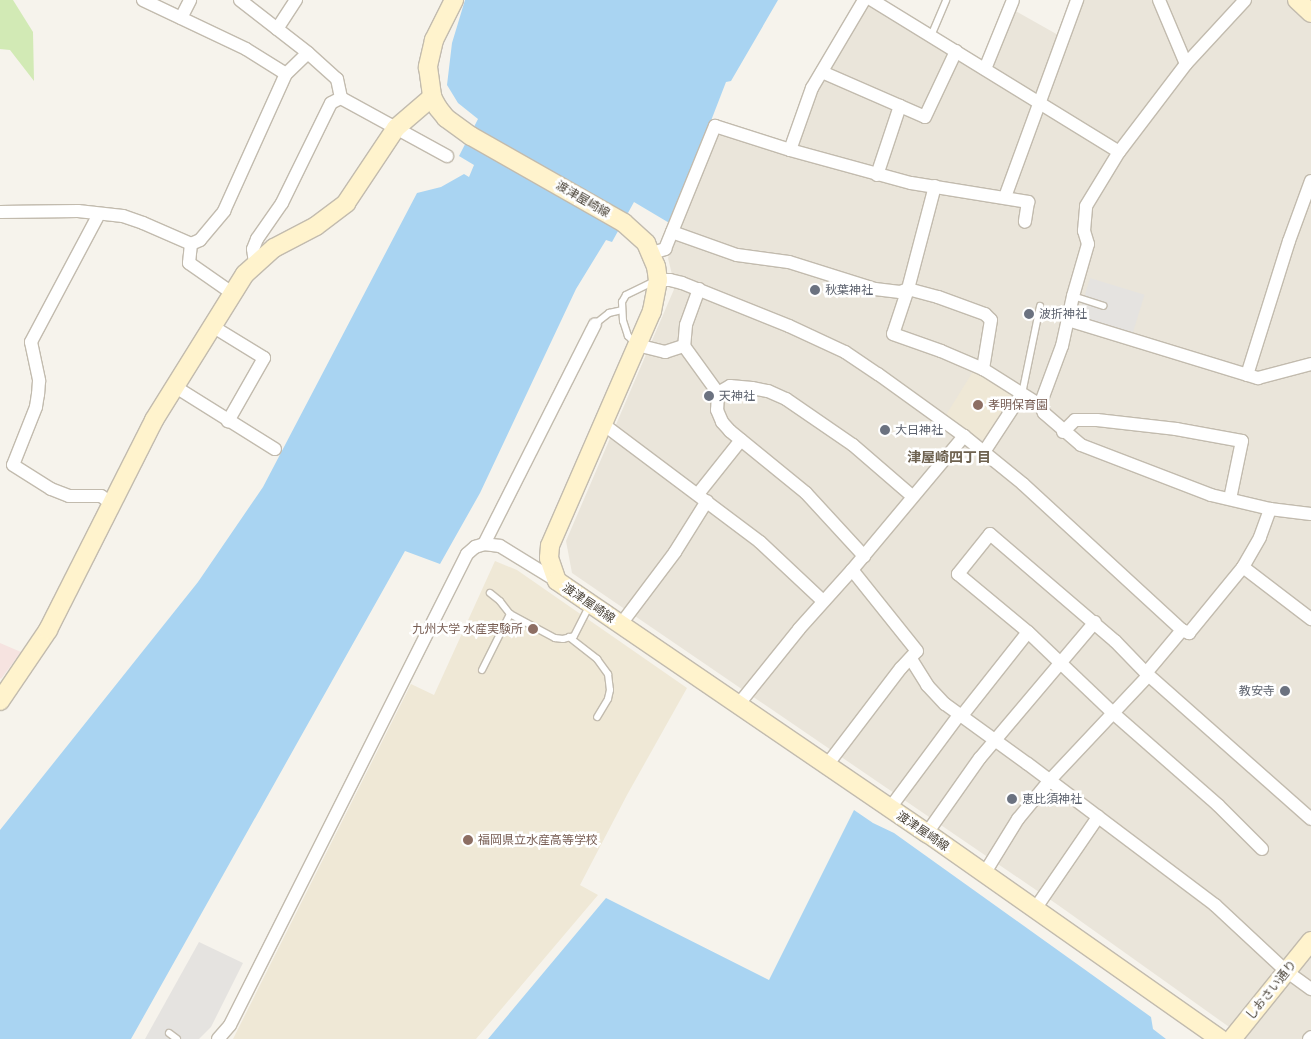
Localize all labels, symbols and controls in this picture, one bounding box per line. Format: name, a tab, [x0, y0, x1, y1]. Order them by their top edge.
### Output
street label: 渡津屋崎線	[553, 178, 613, 220]
place label: 秋葉神社	[825, 283, 873, 297]
marker: 秋葉神社	[809, 284, 821, 296]
place label: 波折神社	[1039, 307, 1087, 321]
marker: 波折神社	[1023, 308, 1035, 320]
place label: 天神社	[719, 389, 755, 403]
marker: 天神社	[703, 390, 715, 402]
place label: 孝明保育園	[988, 398, 1048, 412]
marker: 孝明保育園	[972, 399, 984, 411]
place label: 大日神社	[895, 423, 943, 437]
marker: 大日神社	[879, 424, 891, 436]
district label: 津屋崎四丁目	[907, 449, 991, 465]
street label: 渡津屋崎線	[560, 580, 618, 626]
place label: 九州大学 水産実験所	[412, 622, 523, 636]
marker: 九州大学 水産実験所	[527, 623, 539, 635]
place label: 教安寺	[1239, 684, 1275, 698]
marker: 教安寺	[1279, 685, 1291, 697]
place label: 恵比須神社	[1022, 792, 1082, 806]
marker: 恵比須神社	[1006, 793, 1018, 805]
street label: 渡津屋崎線	[894, 808, 952, 854]
place label: 福岡県立水産高等学校	[478, 833, 598, 847]
marker: 福岡県立水産高等学校	[462, 834, 474, 846]
street label: しおさい通り	[1243, 957, 1299, 1023]

